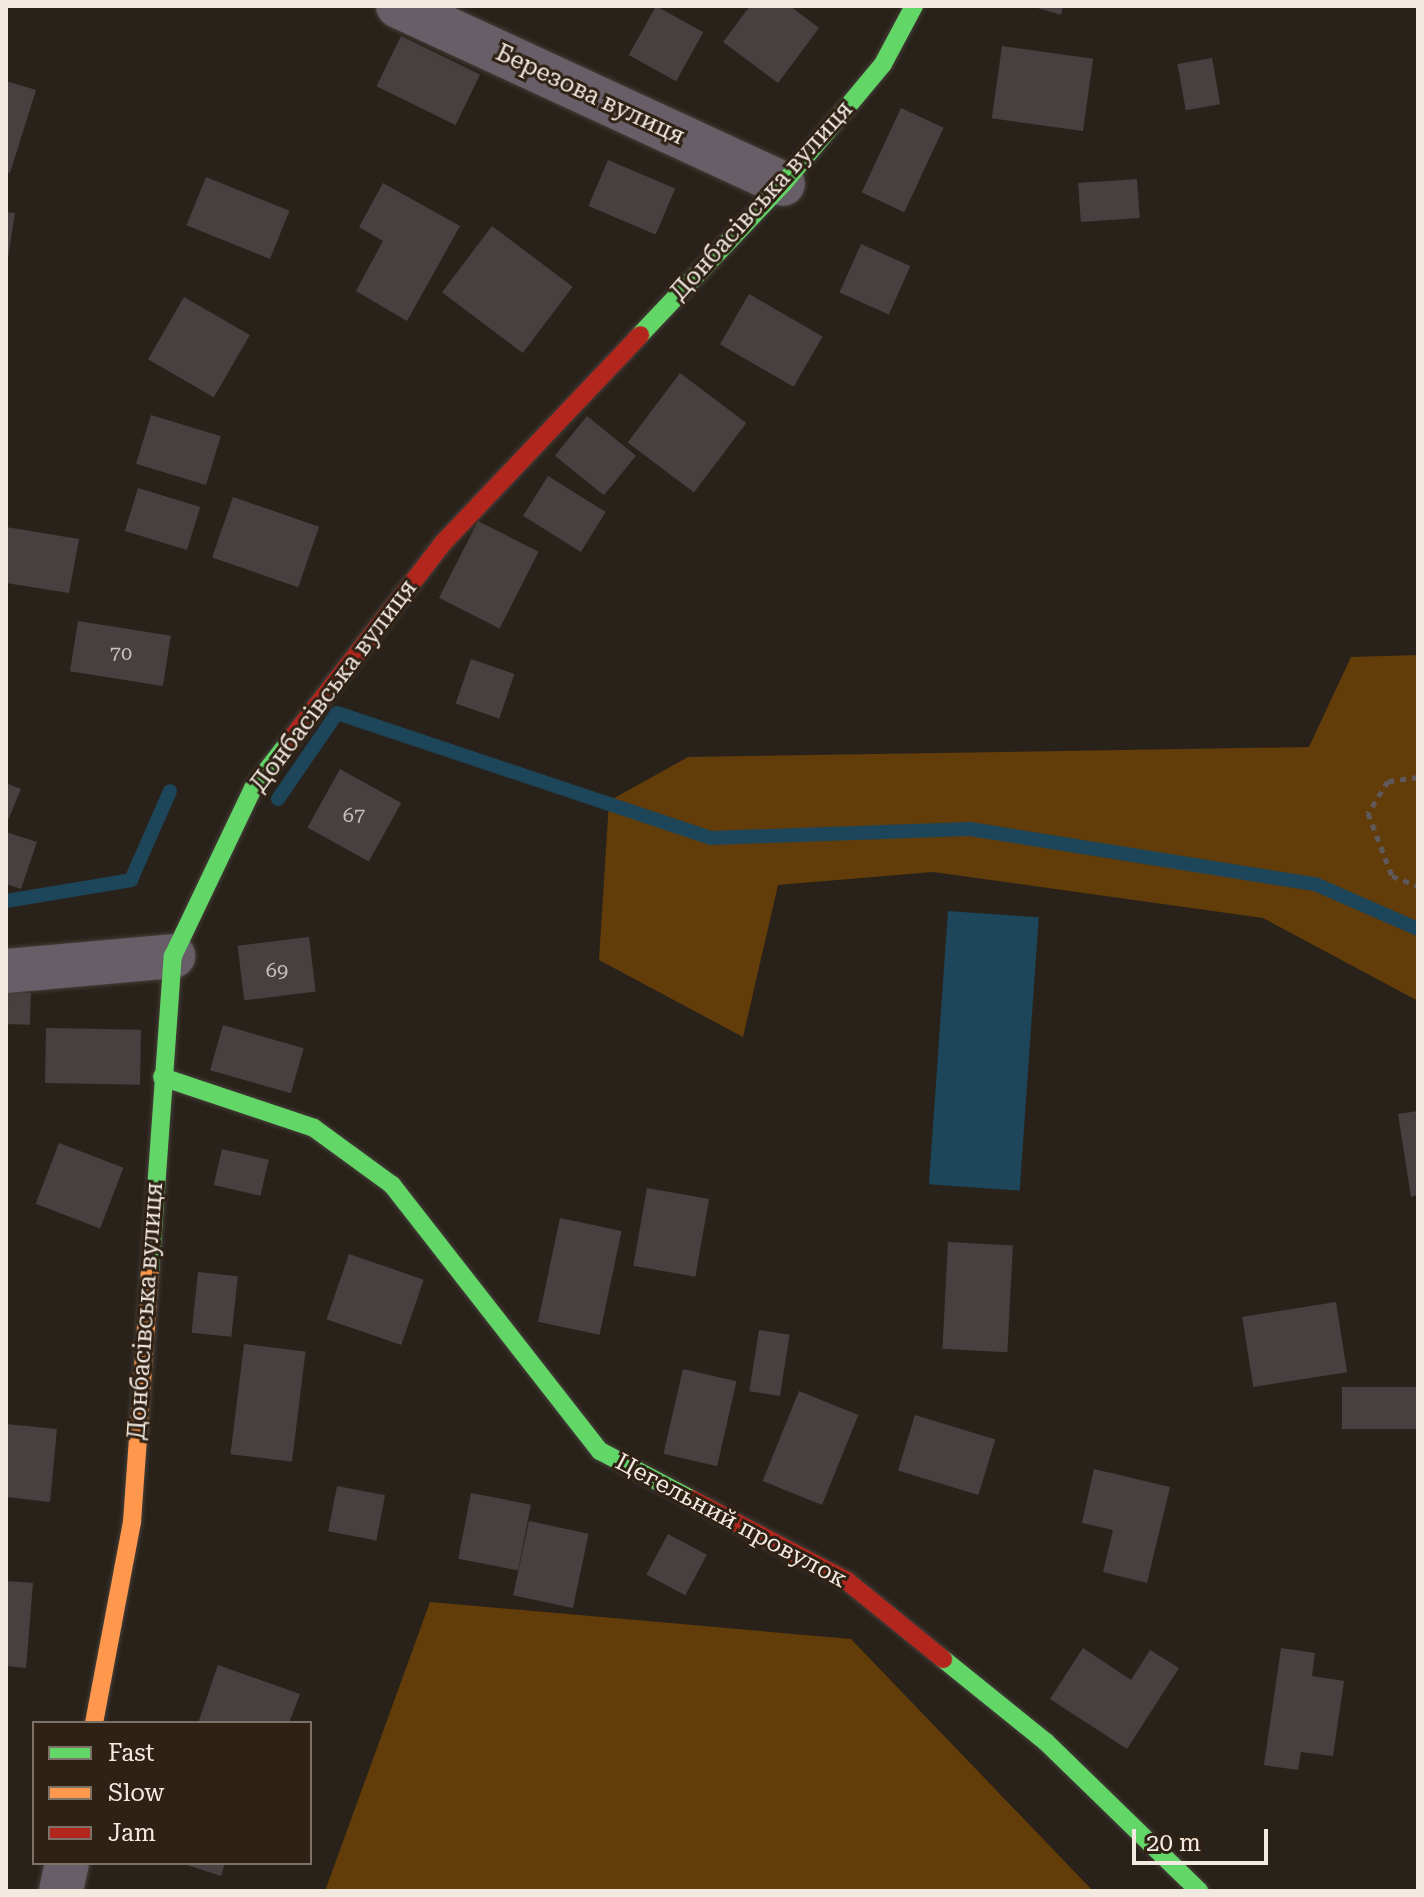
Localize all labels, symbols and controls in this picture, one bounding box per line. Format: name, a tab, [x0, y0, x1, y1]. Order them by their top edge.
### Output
street label: Березова вулиця	[491, 39, 689, 151]
street label: Донбасівська вулиця	[665, 95, 859, 307]
street label: Донбасівська вулиця	[245, 574, 423, 798]
house number: 70	[110, 641, 132, 665]
house number: 67	[343, 803, 365, 827]
house number: 69	[266, 958, 288, 982]
street label: Донбасівська вулиця	[123, 1181, 169, 1441]
street label: Цегельний провулок	[610, 1448, 852, 1594]
legend	[32, 1721, 312, 1865]
text: Fast	[108, 1739, 155, 1767]
text: Slow	[108, 1779, 164, 1807]
scale bar	[1136, 1813, 1272, 1863]
text: Jam	[108, 1819, 156, 1847]
text: 20 m	[1146, 1829, 1201, 1857]

